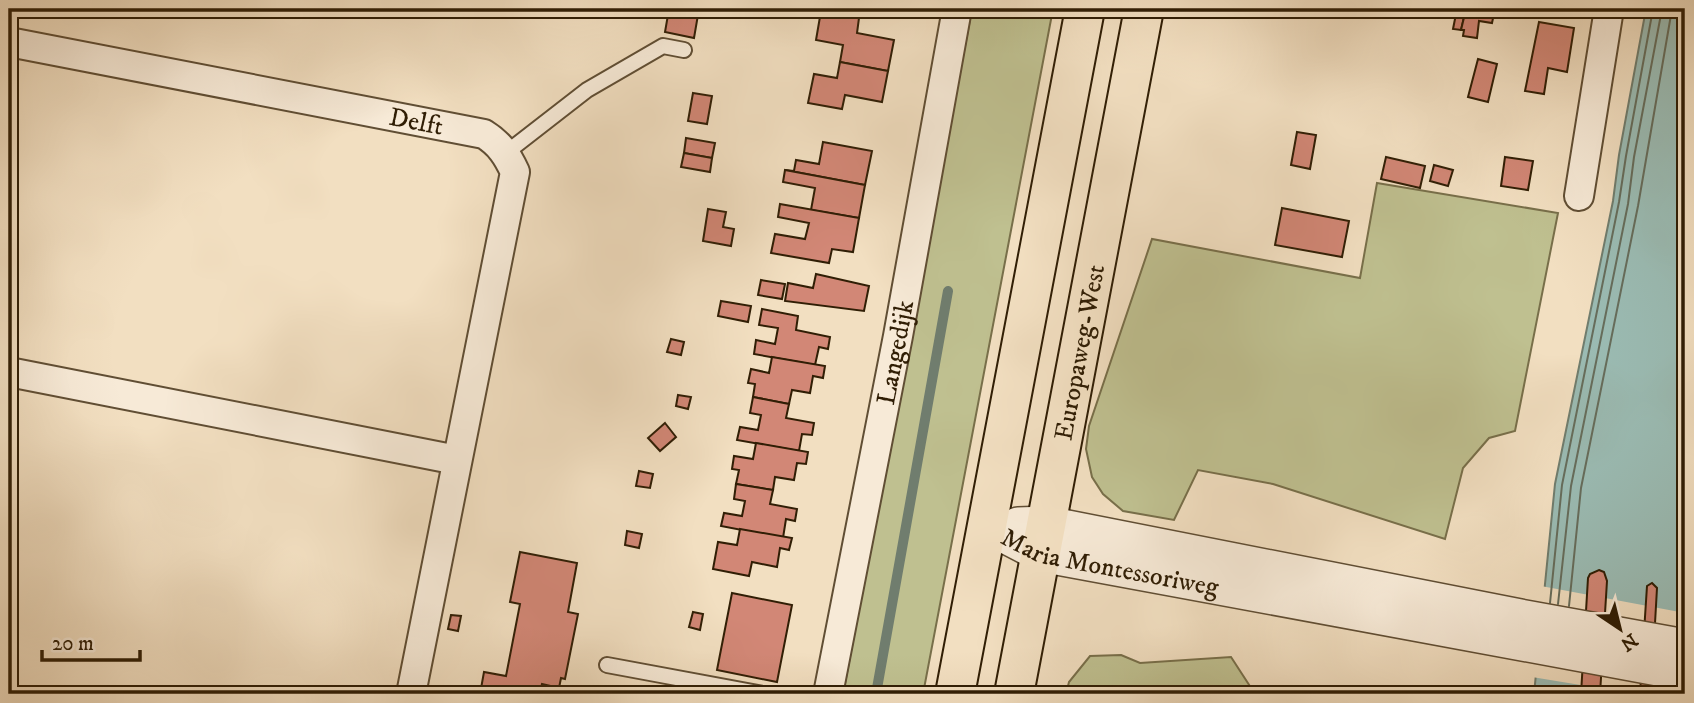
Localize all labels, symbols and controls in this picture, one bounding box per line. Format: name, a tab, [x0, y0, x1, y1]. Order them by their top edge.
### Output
street label: Delft	[386, 101, 446, 144]
street label: Europaweg-West	[1048, 262, 1113, 443]
street label: Langedijk	[870, 298, 922, 408]
street label: Maria Montessoriweg	[995, 521, 1222, 605]
north arrow	[1586, 594, 1656, 664]
scale bar	[42, 619, 140, 663]
text: N	[1616, 628, 1642, 656]
text: 20 m	[52, 631, 94, 657]

